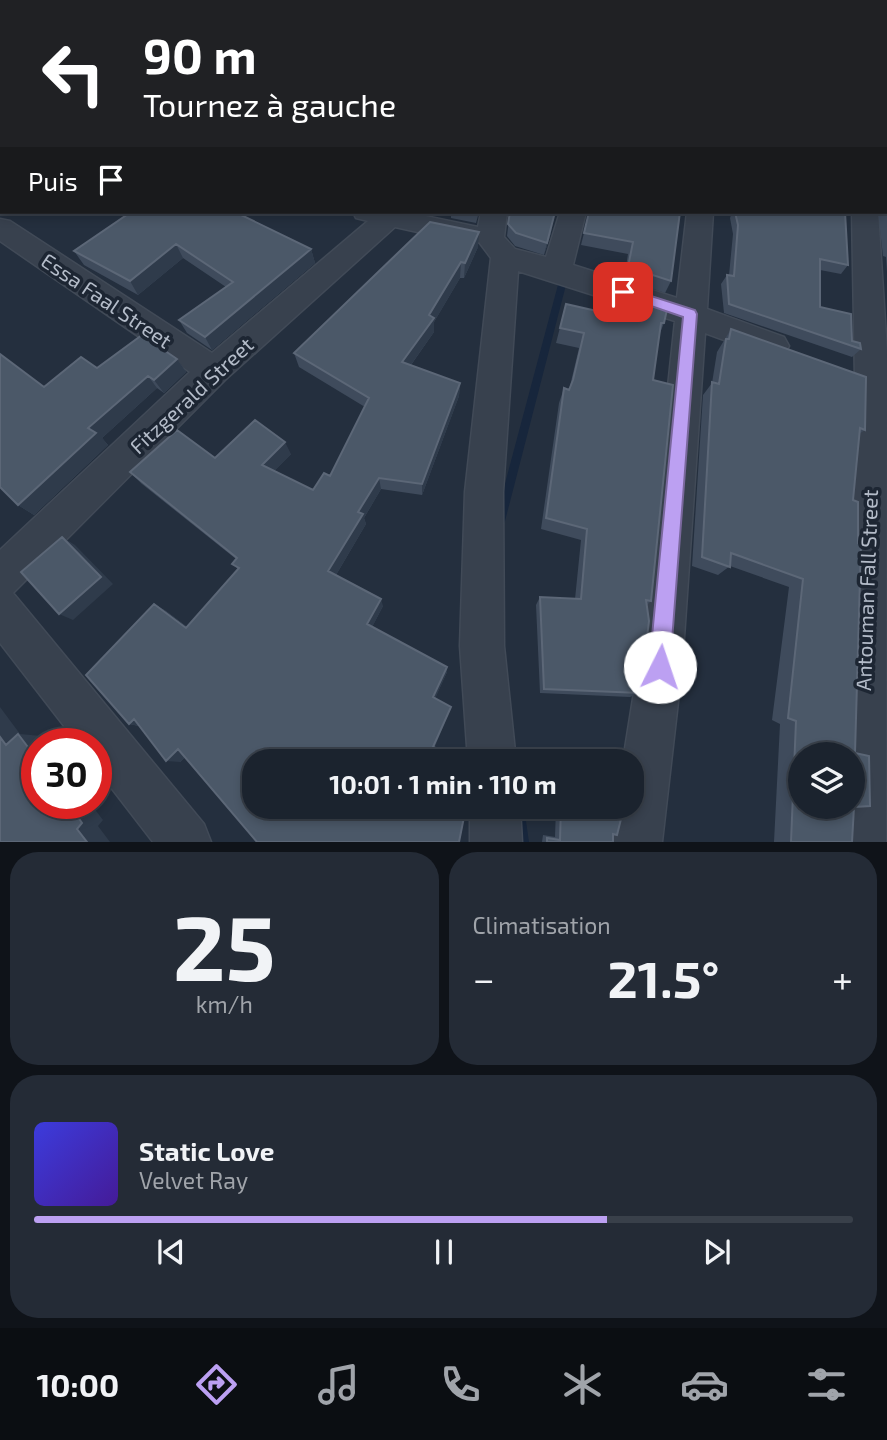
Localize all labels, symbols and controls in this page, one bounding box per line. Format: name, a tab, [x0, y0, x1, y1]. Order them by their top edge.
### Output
text: 90 m	[143, 25, 257, 84]
icon: left	[28, 28, 119, 119]
text: Tournez à gauche	[143, 85, 396, 123]
icon: arrive	[92, 161, 130, 199]
text: Puis	[28, 165, 78, 196]
street label: Essa Faal Street	[37, 247, 177, 353]
pin	[593, 262, 653, 322]
icon: arrive	[604, 273, 642, 311]
street label: Fitzgerald Street	[124, 331, 258, 459]
street label: Antouman Fall Street	[850, 489, 882, 691]
position arrow	[623, 630, 697, 704]
speed limit sign: 30	[21, 728, 112, 819]
map controls	[788, 742, 865, 819]
button: layers	[788, 742, 865, 819]
text: 10:01 · 1 min · 110 m	[329, 768, 557, 799]
text: 25	[173, 890, 276, 999]
text: Climatisation	[473, 911, 611, 939]
text: 21.5°	[607, 946, 719, 1008]
text: −	[473, 955, 495, 1001]
text: +	[832, 955, 853, 1001]
text: km/h	[196, 990, 253, 1018]
text: Static Love	[139, 1135, 275, 1166]
text: Velvet Ray	[139, 1166, 248, 1194]
icon: previous	[152, 1233, 190, 1271]
icon: pause	[425, 1233, 463, 1271]
icon: next	[698, 1233, 736, 1271]
icon: directions	[192, 1360, 241, 1409]
icon: music	[314, 1360, 363, 1409]
icon: phone	[436, 1360, 485, 1409]
icon: climate	[558, 1360, 607, 1409]
icon: car	[680, 1360, 729, 1409]
icon: filters	[802, 1360, 851, 1409]
text: 10:00	[36, 1365, 119, 1403]

